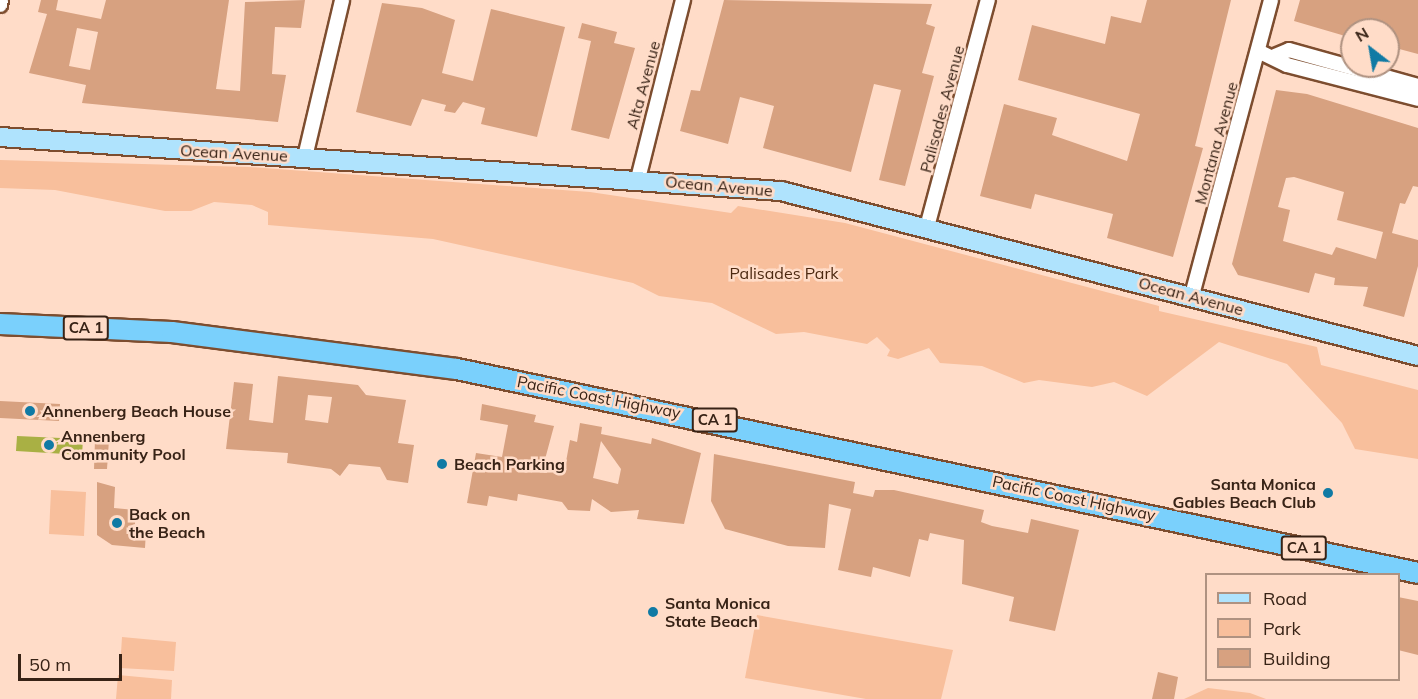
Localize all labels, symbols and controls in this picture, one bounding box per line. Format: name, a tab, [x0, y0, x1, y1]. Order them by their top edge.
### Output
north arrow	[1340, 18, 1400, 78]
text: N	[1351, 23, 1372, 46]
street label: Alta Avenue	[622, 39, 664, 131]
street label: Palisades Avenue	[916, 43, 968, 175]
street label: Montana Avenue	[1190, 80, 1242, 206]
street label: Ocean Avenue	[180, 141, 288, 165]
street label: Ocean Avenue	[665, 172, 773, 200]
park label: Palisades Park	[730, 263, 838, 283]
street label: Ocean Avenue	[1137, 273, 1245, 319]
road number: CA 1	[62, 316, 110, 340]
street label: Pacific Coast Highway	[516, 372, 682, 422]
place label: Annenberg Beach House	[42, 401, 231, 421]
marker: Annenberg Beach House	[23, 404, 37, 418]
road number: CA 1	[691, 408, 739, 432]
place label: Annenberg Community Pool	[61, 426, 186, 464]
marker: Annenberg Community Pool	[42, 438, 56, 452]
place label: Beach Parking	[454, 454, 565, 474]
marker: Beach Parking	[435, 457, 449, 471]
street label: Pacific Coast Highway	[991, 471, 1157, 525]
place label: Santa Monica Gables Beach Club	[1173, 474, 1316, 512]
marker: Santa Monica Gables Beach Club	[1321, 486, 1335, 500]
place label: Back on the Beach	[129, 504, 205, 542]
marker: Back on the Beach	[110, 516, 124, 530]
road number: CA 1	[1280, 536, 1328, 560]
legend	[1205, 573, 1400, 681]
text: Road	[1263, 587, 1307, 610]
place label: Santa Monica State Beach	[665, 593, 770, 631]
marker: Santa Monica State Beach	[646, 605, 660, 619]
text: Park	[1263, 617, 1301, 640]
scale bar	[21, 642, 124, 680]
text: Building	[1263, 647, 1331, 670]
text: 50 m	[29, 653, 71, 676]

